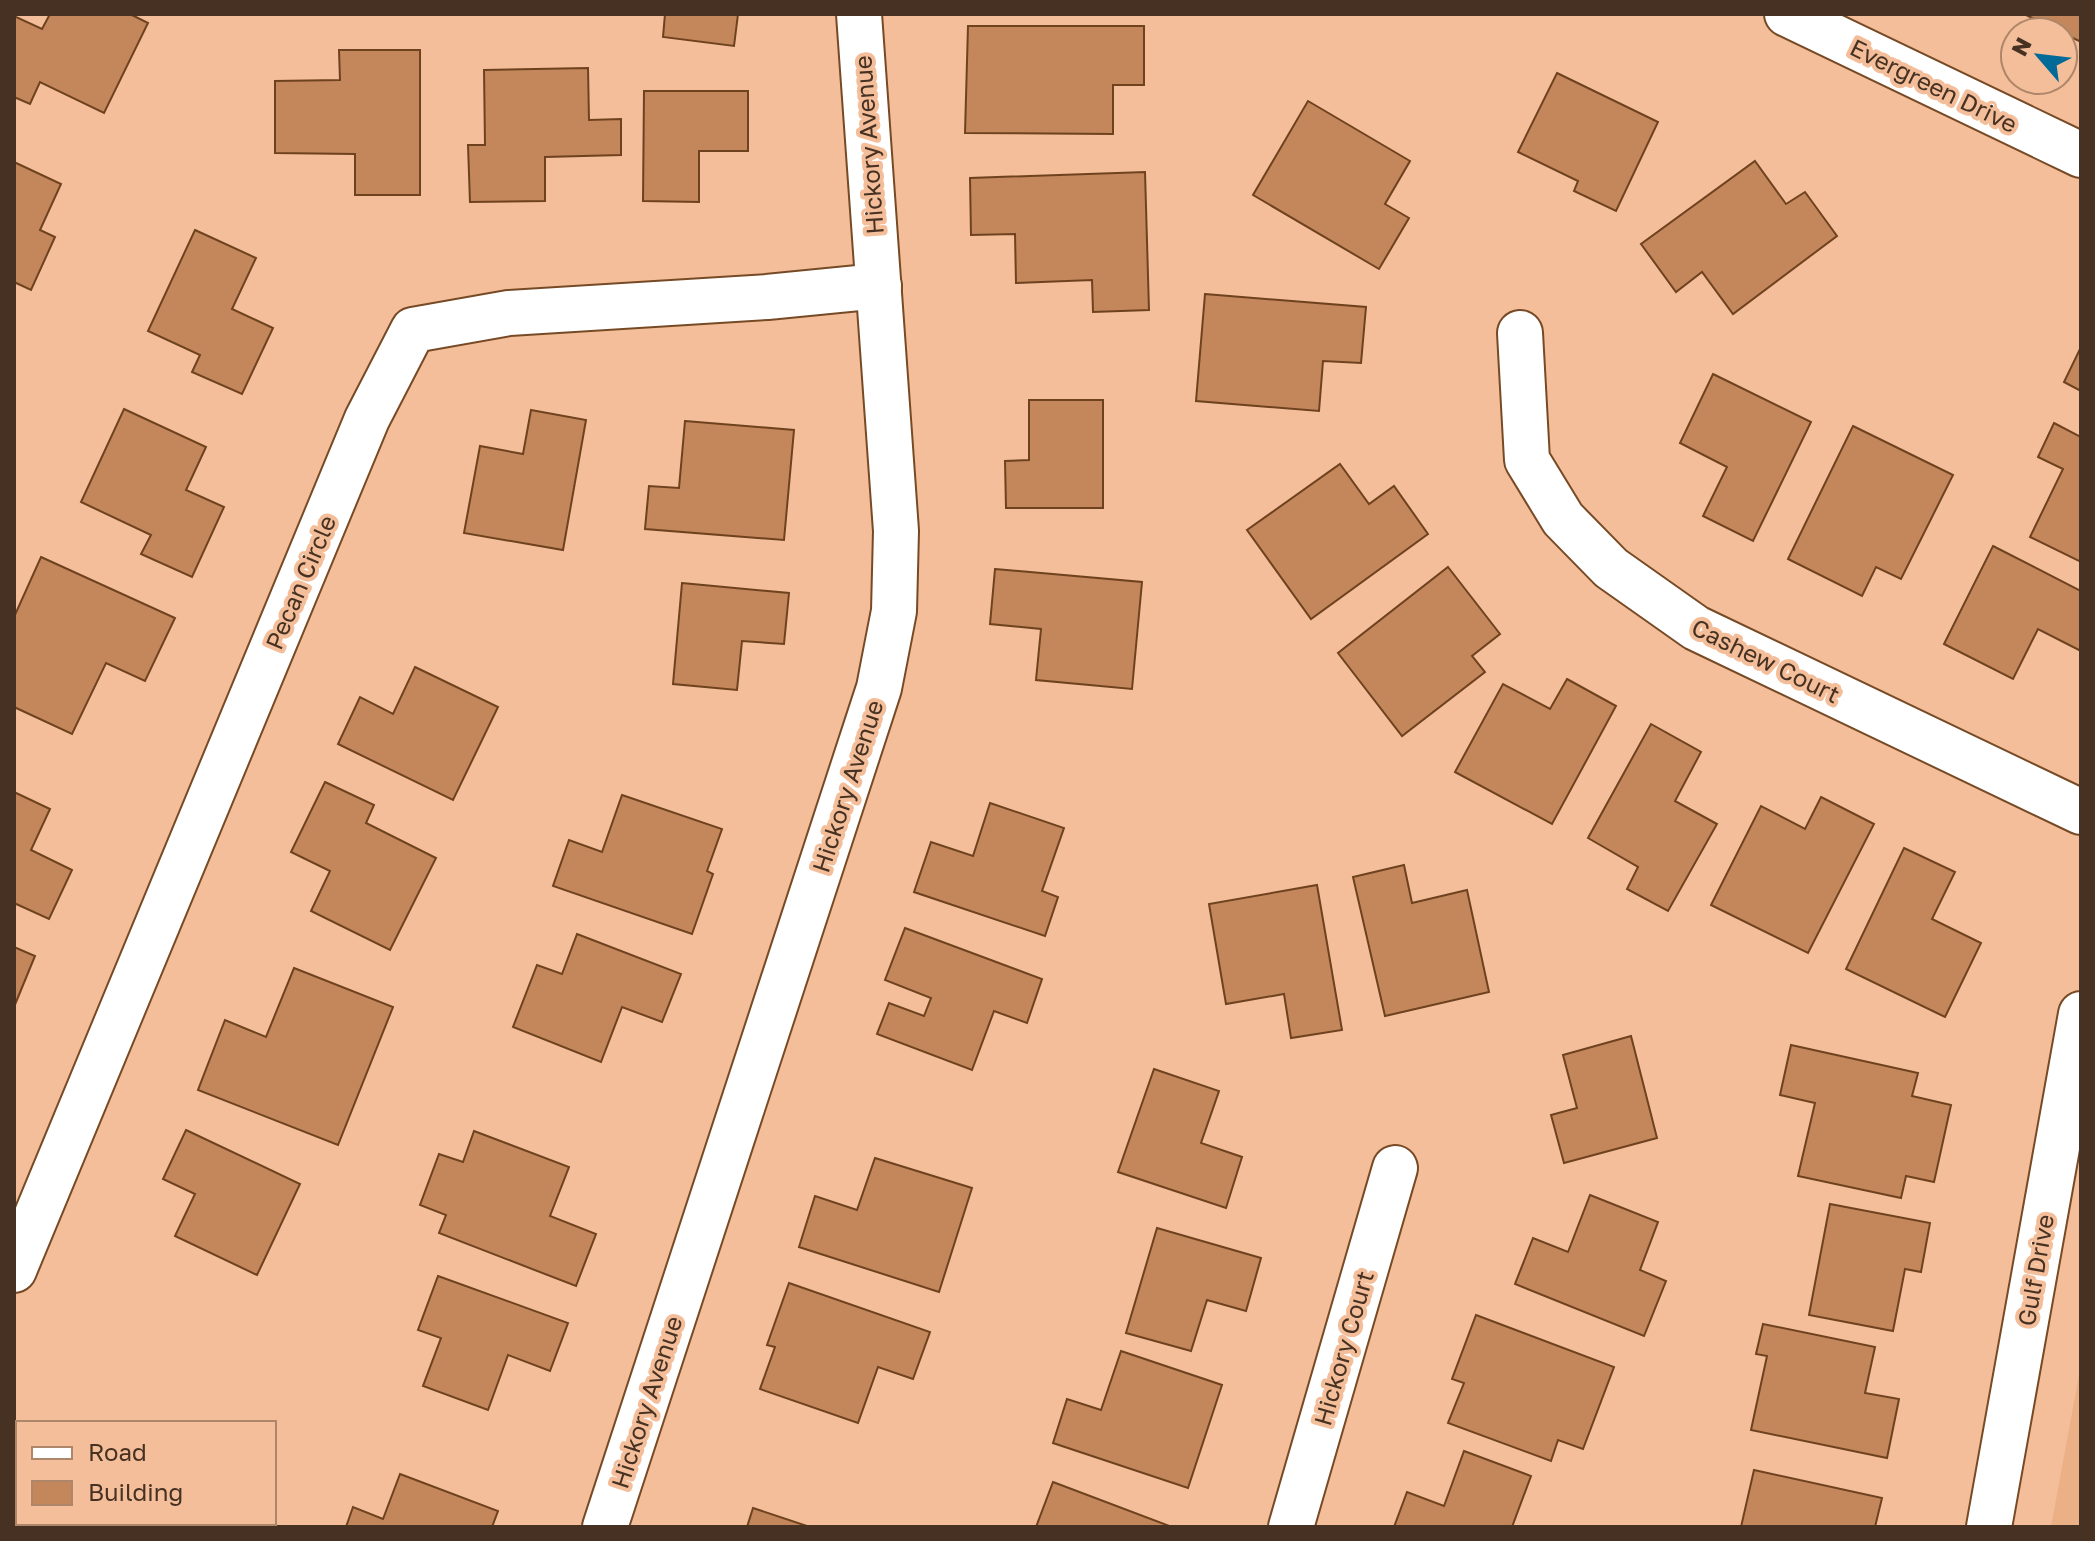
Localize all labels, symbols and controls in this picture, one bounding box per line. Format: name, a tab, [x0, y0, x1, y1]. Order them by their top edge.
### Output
north arrow	[1999, 16, 2079, 96]
street label: Evergreen Drive	[1846, 32, 2022, 138]
text: N	[2005, 33, 2037, 60]
street label: Hickory Avenue	[847, 54, 889, 236]
street label: Pecan Circle	[259, 510, 341, 654]
street label: Cashew Court	[1687, 612, 1845, 708]
street label: Hickory Avenue	[805, 696, 889, 876]
street label: Gulf Drive	[2011, 1212, 2059, 1328]
street label: Hickory Court	[1307, 1267, 1379, 1429]
street label: Hickory Avenue	[604, 1312, 688, 1492]
legend	[16, 1421, 276, 1525]
text: Road	[88, 1437, 147, 1466]
text: Building	[88, 1477, 183, 1506]

